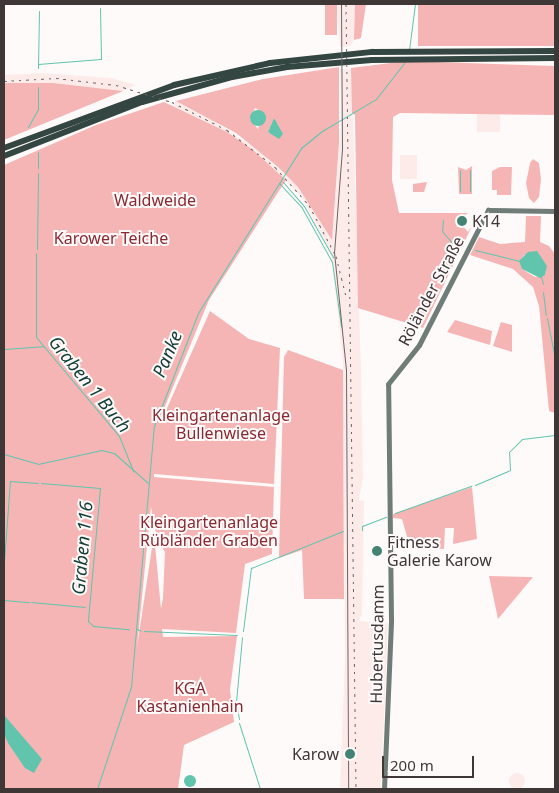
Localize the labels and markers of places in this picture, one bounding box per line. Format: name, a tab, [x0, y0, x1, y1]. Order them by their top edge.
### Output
place label: K14	[472, 211, 500, 231]
marker: K14	[456, 215, 468, 227]
place label: Fitness Galerie Karow	[387, 532, 492, 570]
marker: Fitness Galerie Karow	[371, 545, 383, 557]
place label: Karow	[292, 744, 339, 764]
marker: Karow	[343, 747, 357, 761]

